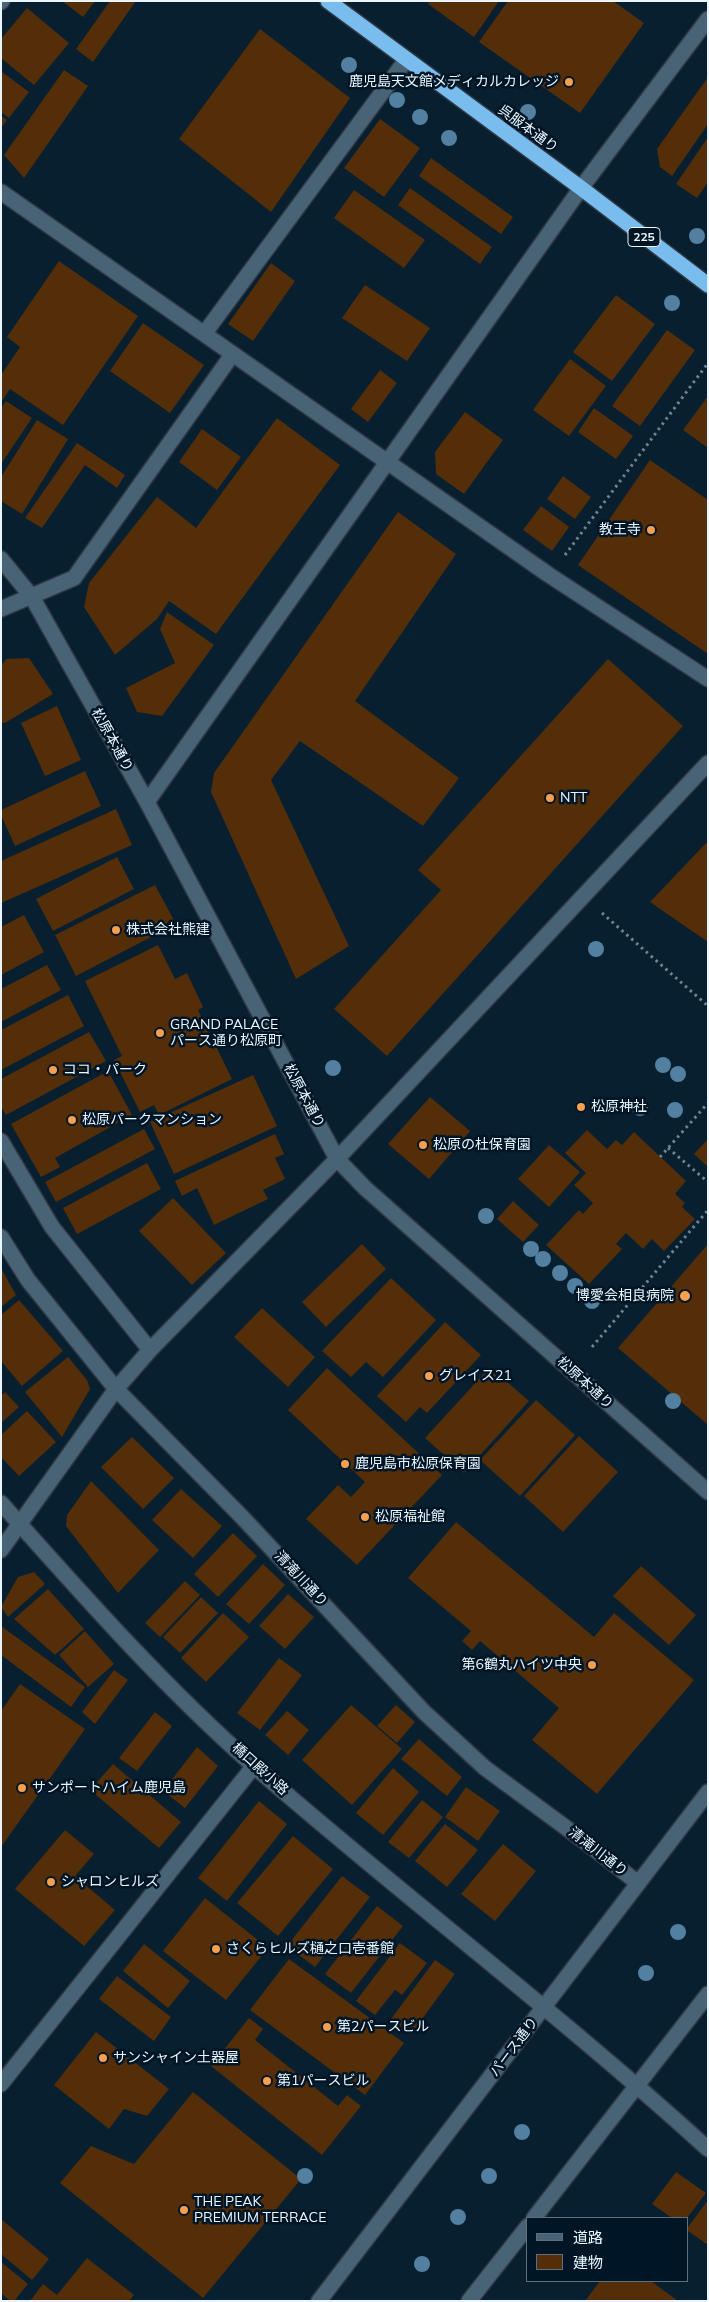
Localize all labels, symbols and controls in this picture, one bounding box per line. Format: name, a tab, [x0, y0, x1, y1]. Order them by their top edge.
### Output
place label: 鹿児島天文館メディカルカレッジ	[349, 74, 559, 90]
marker: 鹿児島天文館メディカルカレッジ	[563, 76, 575, 88]
street label: 呉服本通り	[495, 102, 561, 156]
road number: 225	[628, 228, 660, 246]
place label: 教王寺	[599, 522, 641, 538]
marker: 教王寺	[645, 524, 657, 536]
street label: 松原本通り	[88, 705, 136, 775]
place label: NTT	[560, 790, 588, 806]
marker: NTT	[544, 792, 556, 804]
place label: 株式会社熊建	[126, 922, 210, 938]
marker: 株式会社熊建	[110, 924, 122, 936]
place label: GRAND PALACE パース通り松原町	[170, 1017, 282, 1050]
marker: GRAND PALACE パース通り松原町	[154, 1027, 166, 1039]
street label: 松原本通り	[280, 1061, 328, 1131]
place label: ココ・パーク	[63, 1062, 147, 1078]
marker: ココ・パーク	[47, 1064, 59, 1076]
place label: 松原神社	[591, 1099, 647, 1115]
marker: 松原神社	[575, 1101, 587, 1113]
place label: 松原パークマンション	[82, 1112, 222, 1128]
marker: 松原パークマンション	[66, 1114, 78, 1126]
place label: 松原の杜保育園	[433, 1137, 531, 1153]
marker: 松原の杜保育園	[417, 1139, 429, 1151]
place label: 博愛会相良病院	[576, 1288, 674, 1304]
marker: 博愛会相良病院	[678, 1289, 692, 1303]
street label: 松原本通り	[553, 1353, 617, 1413]
place label: グレイス21	[439, 1368, 512, 1384]
marker: グレイス21	[423, 1370, 435, 1382]
place label: 鹿児島市松原保育園	[355, 1456, 481, 1472]
marker: 鹿児島市松原保育園	[339, 1458, 351, 1470]
place label: 松原福祉館	[375, 1509, 445, 1525]
marker: 松原福祉館	[359, 1511, 371, 1523]
street label: 清滝川通り	[271, 1548, 331, 1610]
place label: 第6鶴丸ハイツ中央	[462, 1657, 582, 1673]
marker: 第6鶴丸ハイツ中央	[586, 1659, 598, 1671]
street label: 橋口殿小路	[228, 1739, 292, 1799]
place label: サンポートハイム鹿児島	[32, 1780, 186, 1796]
marker: サンポートハイム鹿児島	[16, 1782, 28, 1794]
street label: 清滝川通り	[565, 1824, 631, 1880]
place label: シャロンヒルズ	[61, 1874, 159, 1890]
marker: シャロンヒルズ	[45, 1876, 57, 1888]
place label: さくらヒルズ樋之口壱番館	[226, 1941, 394, 1957]
marker: さくらヒルズ樋之口壱番館	[210, 1943, 222, 1955]
street label: パース通り	[486, 2014, 542, 2080]
place label: 第2パースビル	[337, 2019, 429, 2035]
marker: 第2パースビル	[321, 2021, 333, 2033]
place label: サンシャイン土器屋	[113, 2050, 239, 2066]
marker: サンシャイン土器屋	[97, 2052, 109, 2064]
place label: 第1パースビル	[277, 2073, 369, 2089]
marker: 第1パースビル	[261, 2075, 273, 2087]
place label: THE PEAK PREMIUM TERRACE	[194, 2194, 326, 2226]
marker: THE PEAK PREMIUM TERRACE	[178, 2204, 190, 2216]
legend	[526, 2217, 689, 2282]
text: 道路	[573, 2228, 603, 2247]
text: 建物	[573, 2253, 603, 2272]

